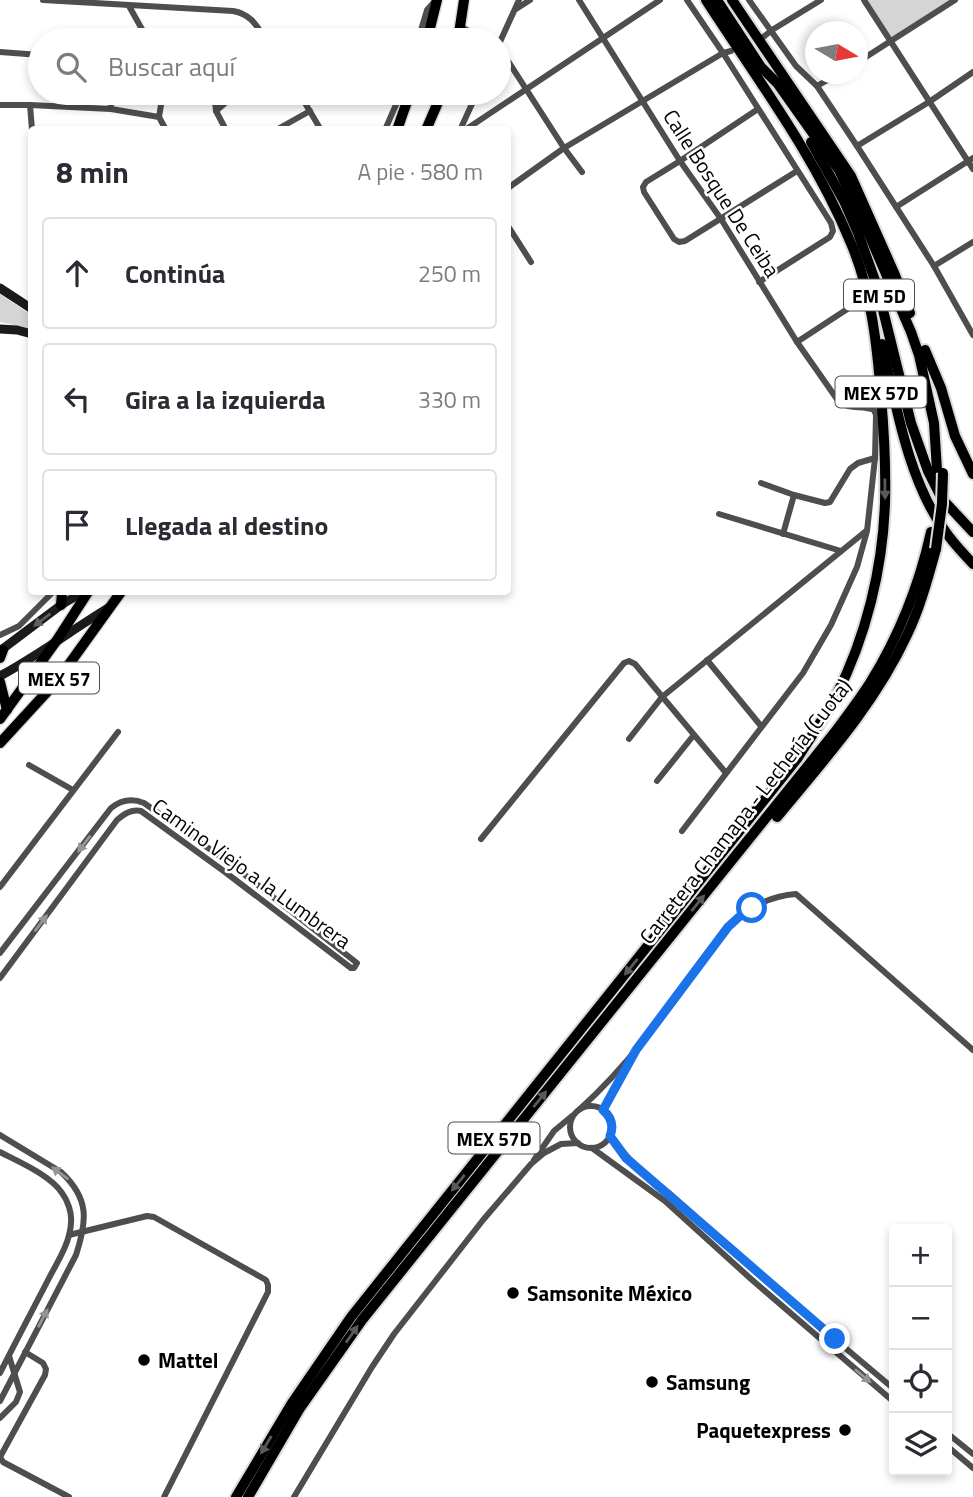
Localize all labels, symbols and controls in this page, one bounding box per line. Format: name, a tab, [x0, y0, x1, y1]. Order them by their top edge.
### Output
north arrow	[805, 21, 868, 84]
search box	[28, 28, 511, 105]
text: Buscar aquí	[108, 47, 235, 86]
icon: search	[52, 48, 90, 86]
street label: Calle Bosque De Ceiba	[656, 103, 789, 284]
text: 8 min	[56, 149, 129, 195]
text: A pie · 580 m	[357, 154, 483, 189]
icon: ahead	[58, 254, 96, 292]
text: Continúa	[125, 254, 225, 293]
text: 250 m	[418, 256, 481, 291]
road number: EM 5D	[844, 280, 914, 310]
road number: MEX 57D	[836, 376, 926, 408]
icon: left	[58, 380, 96, 418]
text: Gira a la izquierda	[125, 380, 326, 419]
text: 330 m	[418, 382, 481, 417]
one-way arrow	[879, 479, 891, 501]
icon: arrive	[58, 506, 96, 544]
text: Llegada al destino	[125, 506, 328, 545]
one-way arrow	[33, 612, 51, 626]
road number: MEX 57	[19, 663, 99, 694]
street label: Carretera Chamapa - Lechería (Cuota)	[631, 671, 859, 951]
street label: Camino Viejo a la Lumbrera	[146, 790, 359, 956]
one-way arrow	[76, 834, 91, 852]
route start	[736, 892, 767, 923]
one-way arrow	[691, 895, 706, 913]
one-way arrow	[33, 914, 47, 932]
one-way arrow	[623, 957, 638, 975]
one-way arrow	[532, 1091, 547, 1108]
road number: MEX 57D	[448, 1122, 540, 1154]
one-way arrow	[50, 1166, 69, 1180]
one-way arrow	[451, 1173, 466, 1191]
map controls	[889, 1224, 952, 1476]
button: +	[889, 1224, 952, 1287]
place label: Samsonite México	[527, 1277, 692, 1309]
marker: Samsonite México	[505, 1285, 521, 1301]
button: −	[889, 1287, 952, 1350]
one-way arrow	[37, 1309, 49, 1328]
route end	[819, 1323, 850, 1354]
one-way arrow	[345, 1325, 359, 1343]
place label: Mattel	[158, 1344, 218, 1376]
button: locate	[889, 1350, 952, 1413]
marker: Mattel	[136, 1352, 152, 1368]
place label: Samsung	[666, 1366, 750, 1398]
one-way arrow	[855, 1368, 872, 1383]
marker: Samsung	[644, 1374, 660, 1390]
button: layers	[889, 1413, 952, 1476]
place label: Paquetexpress	[696, 1414, 831, 1446]
marker: Paquetexpress	[837, 1422, 853, 1438]
one-way arrow	[260, 1436, 273, 1455]

